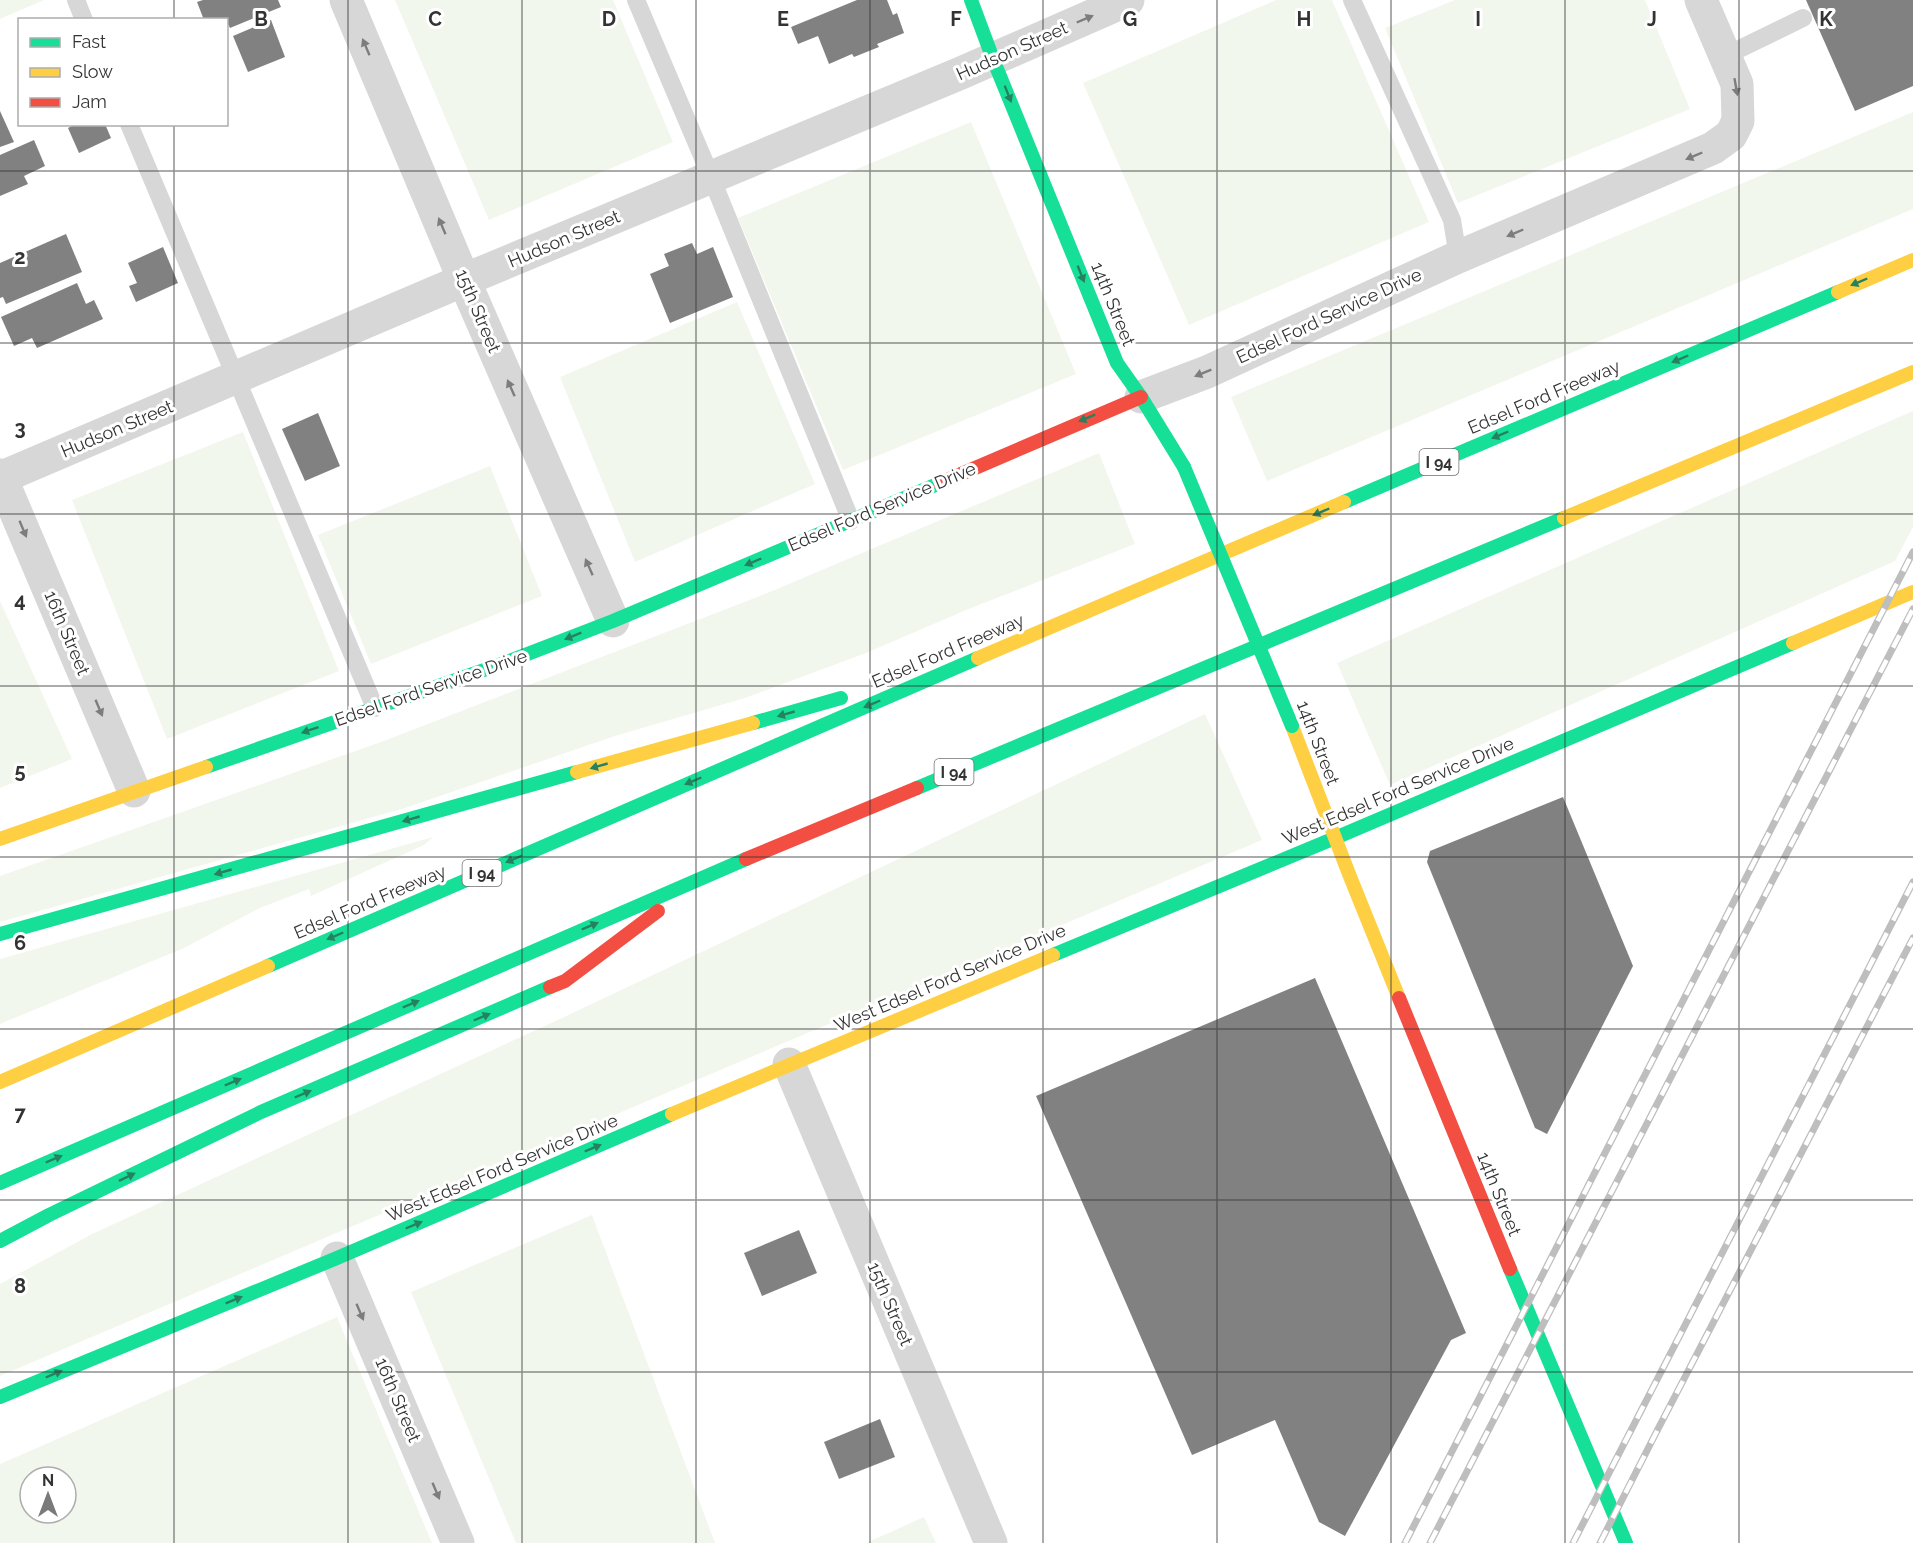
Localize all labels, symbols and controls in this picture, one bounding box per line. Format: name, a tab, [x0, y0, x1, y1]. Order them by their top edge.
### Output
text: B	[254, 7, 268, 31]
text: C	[428, 7, 442, 31]
text: D	[602, 7, 616, 31]
text: E	[777, 7, 789, 31]
text: F	[950, 7, 962, 31]
text: G	[1123, 7, 1137, 31]
text: H	[1297, 7, 1311, 31]
text: I	[1475, 7, 1481, 31]
text: J	[1647, 7, 1657, 31]
text: K	[1819, 7, 1833, 31]
one-way arrow	[1077, 14, 1094, 23]
street label: Hudson Street	[953, 17, 1071, 84]
legend	[18, 18, 228, 126]
text: Fast	[72, 31, 106, 52]
one-way arrow	[361, 37, 371, 55]
text: Slow	[72, 61, 113, 82]
one-way arrow	[1732, 78, 1741, 97]
one-way arrow	[1003, 85, 1013, 103]
text: Jam	[72, 91, 107, 112]
one-way arrow	[1685, 151, 1703, 161]
street label: Hudson Street	[505, 206, 623, 272]
one-way arrow	[437, 217, 447, 235]
one-way arrow	[1506, 229, 1524, 238]
text: 2	[14, 245, 26, 269]
street label: 14th Street	[1087, 259, 1140, 349]
street label: Edsel Ford Service Drive	[1233, 263, 1425, 368]
street label: 15th Street	[451, 266, 505, 356]
one-way arrow	[1076, 266, 1086, 284]
one-way arrow	[1851, 278, 1868, 287]
one-way arrow	[1670, 354, 1688, 364]
street label: Edsel Ford Freeway	[1465, 355, 1623, 438]
one-way arrow	[1194, 369, 1212, 379]
one-way arrow	[506, 379, 515, 397]
street label: Hudson Street	[58, 396, 176, 462]
one-way arrow	[1078, 414, 1095, 423]
text: 3	[14, 416, 26, 440]
one-way arrow	[1491, 430, 1509, 440]
road number: I 94	[1420, 449, 1458, 475]
street label: Edsel Ford Service Drive	[785, 457, 979, 556]
one-way arrow	[1312, 508, 1330, 517]
one-way arrow	[18, 520, 28, 538]
one-way arrow	[584, 558, 593, 576]
one-way arrow	[744, 558, 762, 567]
street label: 16th Street	[40, 587, 95, 678]
text: 4	[14, 588, 26, 612]
street label: Edsel Ford Freeway	[869, 609, 1027, 692]
one-way arrow	[564, 632, 582, 641]
street label: Edsel Ford Service Drive	[332, 645, 530, 730]
street label: 14th Street	[1293, 698, 1344, 788]
one-way arrow	[94, 700, 103, 717]
one-way arrow	[863, 700, 881, 709]
one-way arrow	[777, 710, 795, 719]
one-way arrow	[301, 726, 319, 736]
street label: West Edsel Ford Service Drive	[1279, 732, 1517, 849]
text: 5	[14, 759, 26, 783]
road number: I 94	[934, 759, 974, 785]
one-way arrow	[590, 762, 608, 771]
one-way arrow	[684, 777, 702, 787]
one-way arrow	[402, 815, 420, 824]
one-way arrow	[505, 855, 523, 864]
street label: Edsel Ford Freeway	[291, 860, 449, 943]
road number: I 94	[462, 860, 502, 886]
one-way arrow	[214, 867, 232, 877]
street label: West Edsel Ford Service Drive	[831, 919, 1069, 1036]
one-way arrow	[582, 922, 599, 931]
text: 6	[14, 931, 26, 955]
one-way arrow	[327, 932, 344, 941]
one-way arrow	[403, 999, 421, 1009]
one-way arrow	[474, 1012, 492, 1022]
one-way arrow	[224, 1077, 241, 1086]
one-way arrow	[295, 1089, 313, 1099]
text: 7	[14, 1102, 26, 1126]
street label: West Edsel Ford Service Drive	[383, 1109, 621, 1226]
one-way arrow	[585, 1143, 603, 1153]
street label: 14th Street	[1473, 1149, 1526, 1239]
one-way arrow	[45, 1154, 63, 1164]
one-way arrow	[118, 1172, 135, 1181]
one-way arrow	[406, 1220, 424, 1230]
street label: 15th Street	[863, 1259, 917, 1349]
text: 8	[14, 1274, 26, 1298]
one-way arrow	[226, 1295, 244, 1305]
one-way arrow	[355, 1303, 365, 1321]
street label: 16th Street	[371, 1354, 426, 1445]
one-way arrow	[45, 1369, 63, 1378]
north arrow	[18, 1465, 78, 1525]
text: N	[42, 1471, 54, 1490]
one-way arrow	[432, 1482, 441, 1500]

